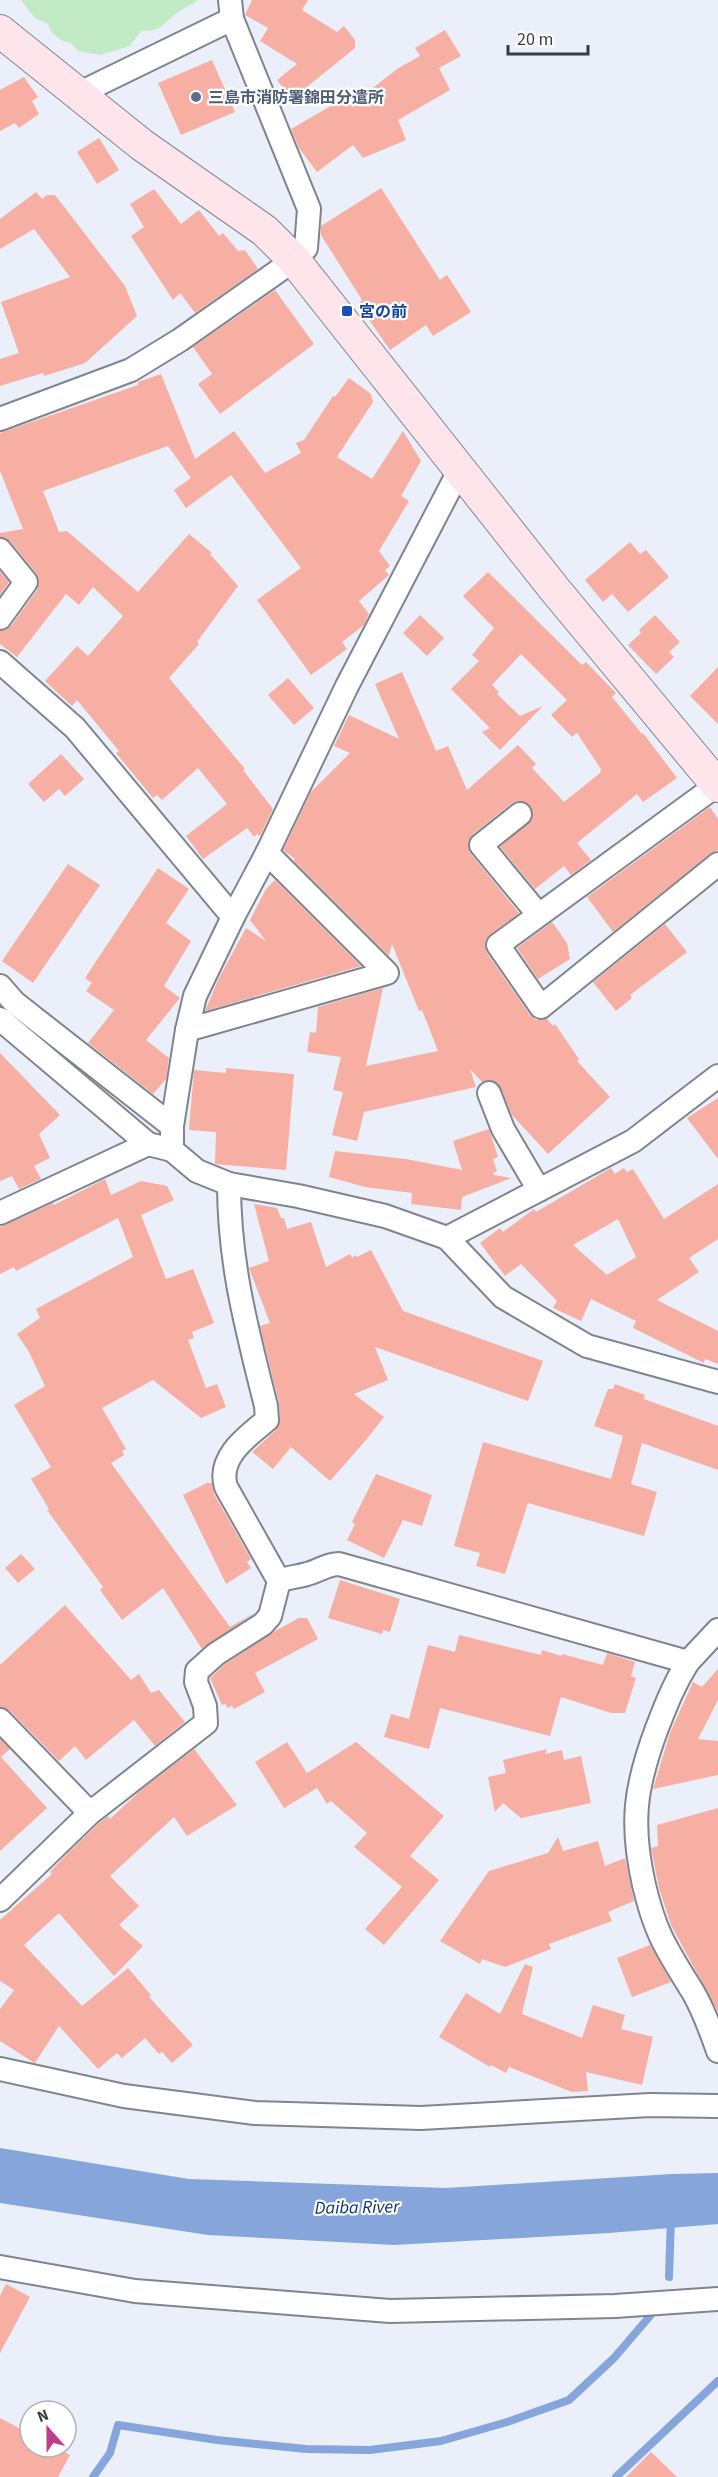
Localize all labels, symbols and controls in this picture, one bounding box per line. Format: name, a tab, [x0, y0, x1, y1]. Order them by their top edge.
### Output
scale bar	[508, 18, 588, 56]
text: 20 m	[517, 27, 553, 52]
place label: 三島市消防署錦田分遣所	[208, 87, 384, 109]
marker: 三島市消防署錦田分遣所	[189, 90, 203, 104]
place label: 宮の前	[359, 301, 407, 323]
marker: 宮の前	[340, 304, 354, 318]
water label: Daiba River	[315, 2194, 400, 2221]
north arrow	[18, 2399, 78, 2459]
text: N	[34, 2404, 52, 2428]

